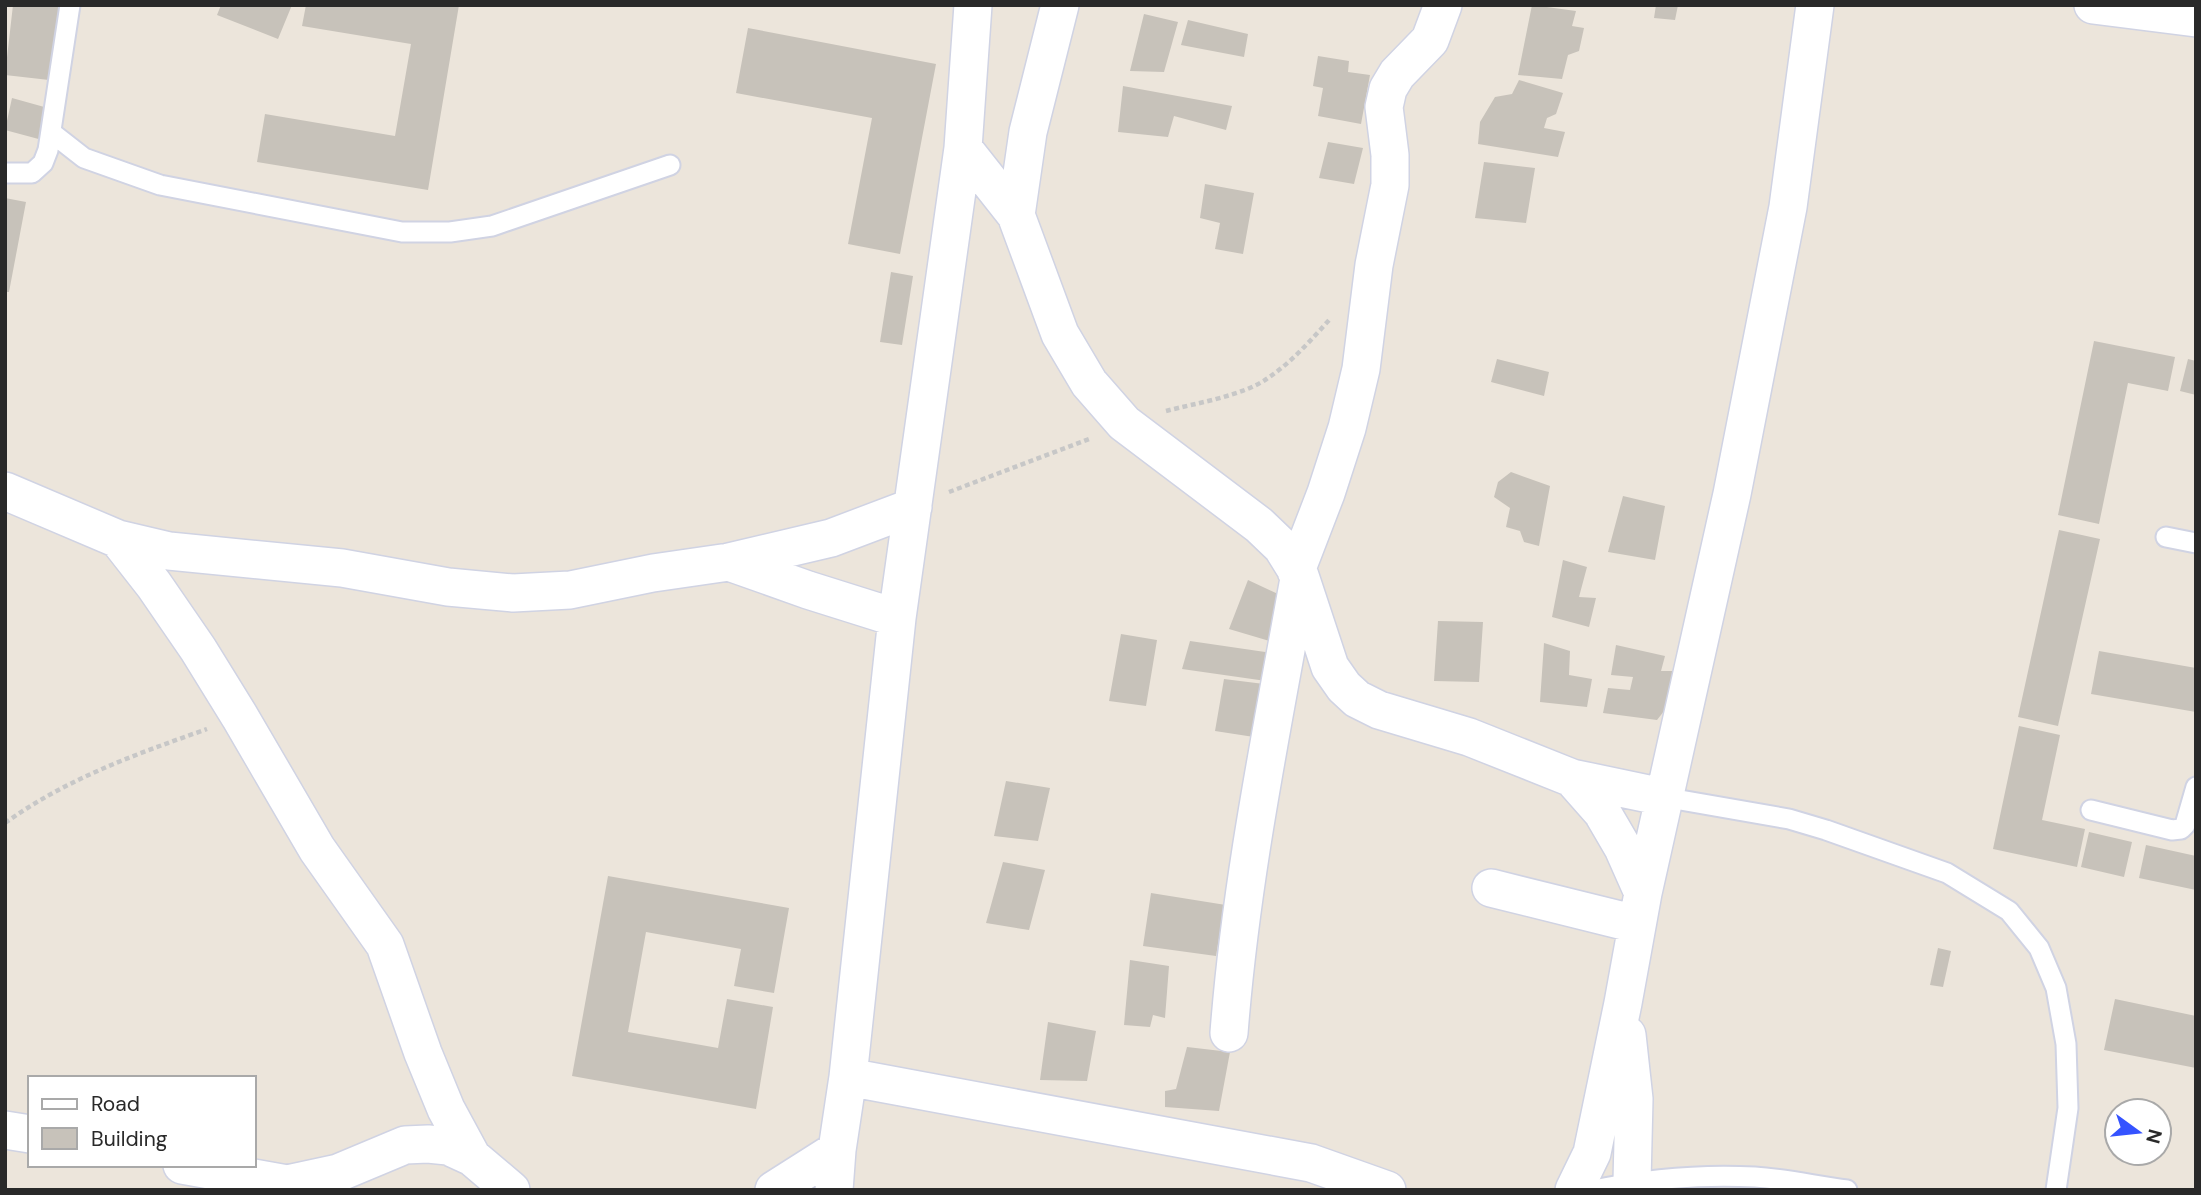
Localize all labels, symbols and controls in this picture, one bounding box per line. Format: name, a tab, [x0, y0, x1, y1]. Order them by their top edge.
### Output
legend	[28, 1076, 256, 1167]
text: Road	[91, 1090, 140, 1118]
north arrow	[2103, 1097, 2173, 1167]
text: Building	[91, 1125, 168, 1153]
text: N	[2140, 1126, 2168, 1146]

